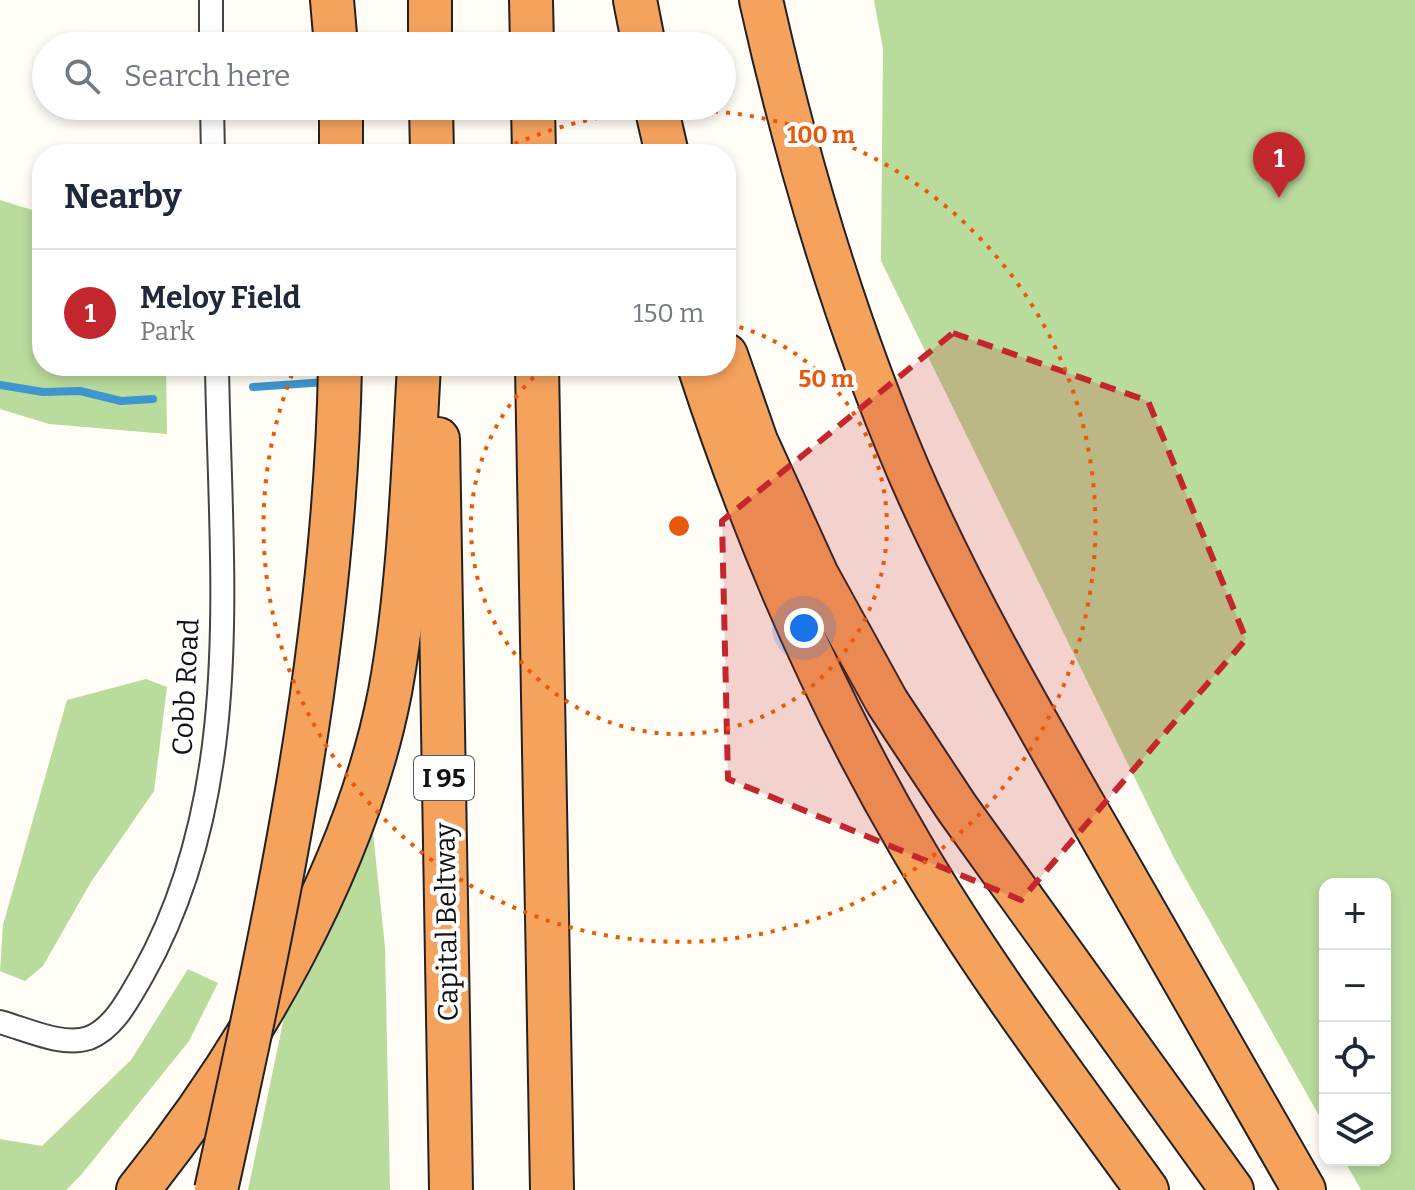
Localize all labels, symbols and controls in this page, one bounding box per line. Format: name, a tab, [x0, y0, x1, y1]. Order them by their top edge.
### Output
search box	[32, 32, 736, 120]
icon: search	[60, 54, 104, 98]
text: Search here	[124, 58, 291, 94]
text: 100 m	[787, 121, 855, 149]
pin: 1	[1253, 132, 1305, 198]
text: Nearby	[64, 176, 182, 217]
text: Meloy Field	[140, 280, 301, 316]
text: 1	[84, 298, 96, 329]
text: 150 m	[633, 298, 704, 329]
text: Park	[140, 316, 195, 347]
text: 50 m	[798, 365, 854, 393]
centre of rings	[665, 512, 693, 540]
your location	[784, 608, 824, 648]
street label: Cobb Road	[165, 618, 206, 756]
road number: I 95	[414, 756, 474, 800]
street label: Capital Beltway	[428, 822, 465, 1022]
map controls	[1319, 878, 1391, 1166]
button: +	[1319, 878, 1391, 950]
button: −	[1319, 950, 1391, 1022]
button: locate	[1319, 1022, 1391, 1094]
button: layers	[1319, 1094, 1391, 1166]

